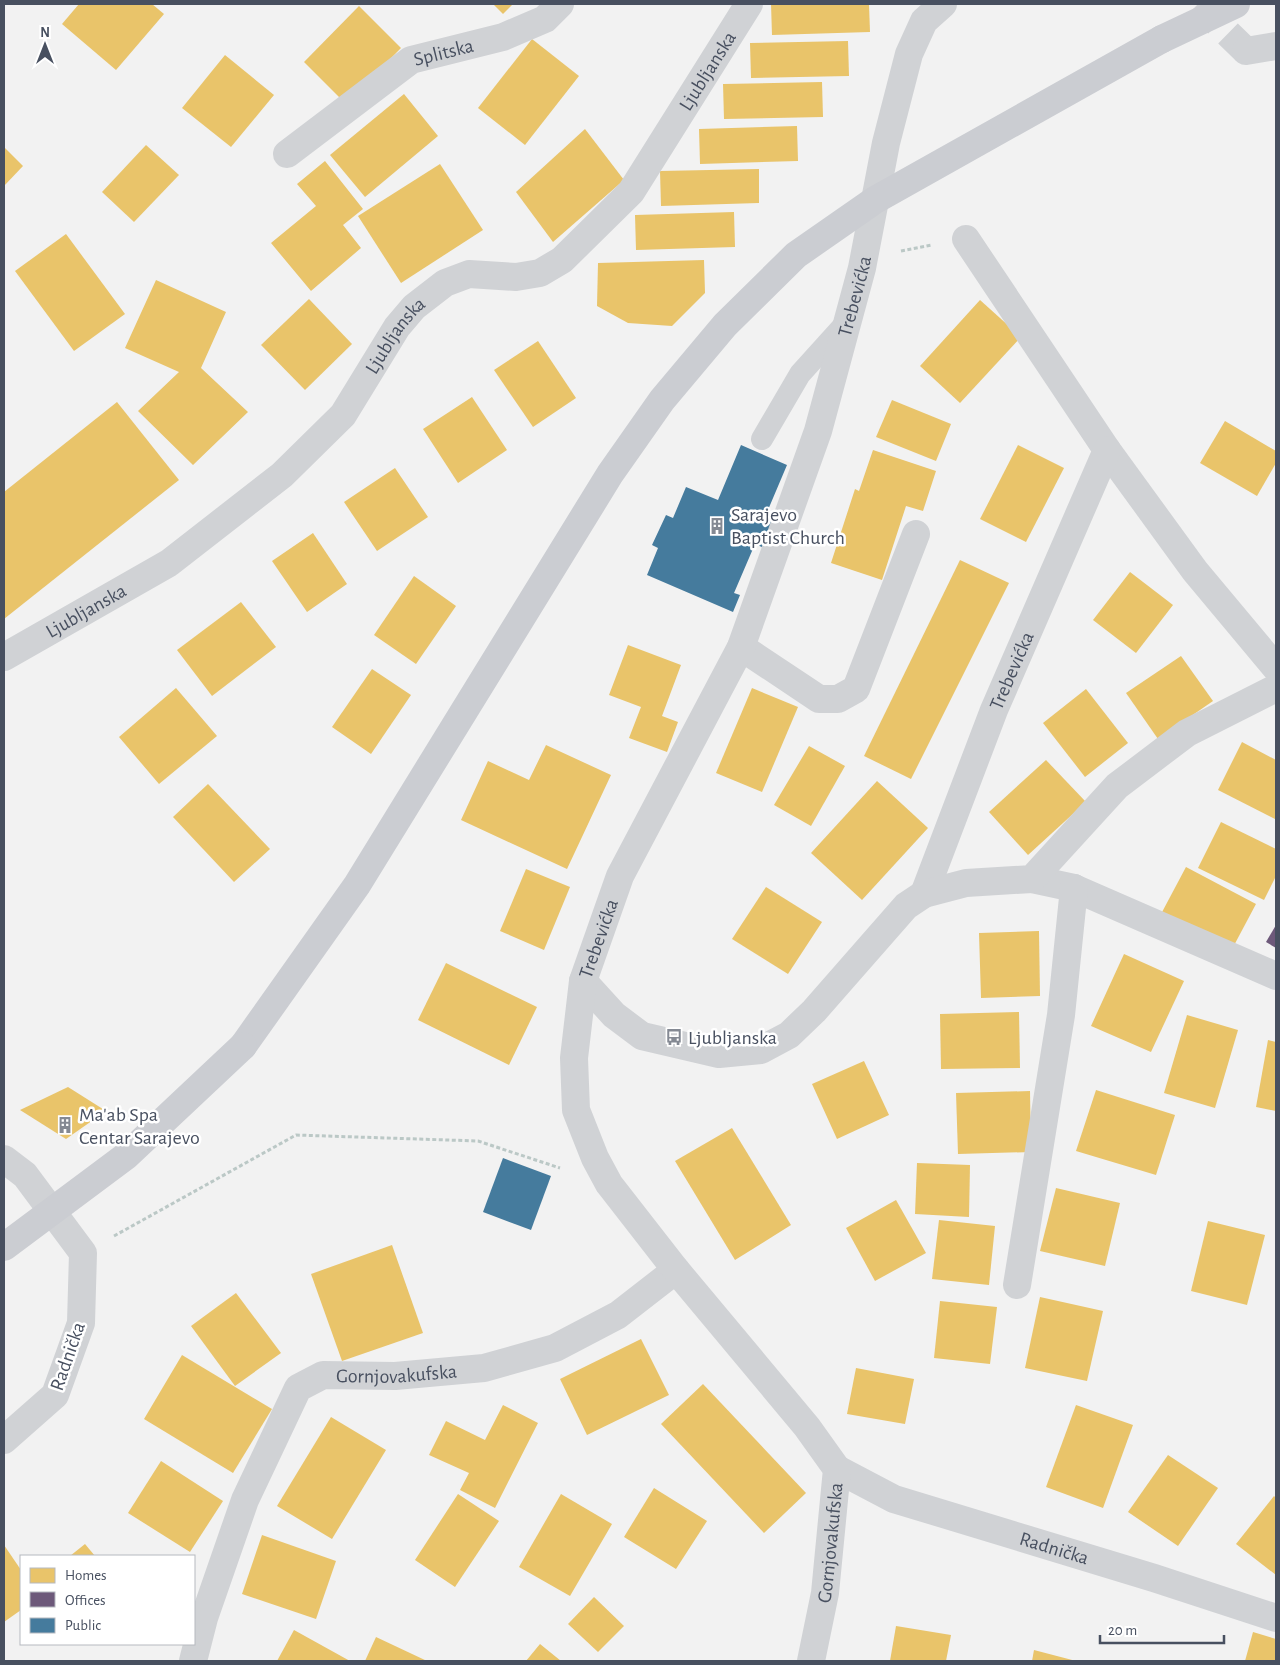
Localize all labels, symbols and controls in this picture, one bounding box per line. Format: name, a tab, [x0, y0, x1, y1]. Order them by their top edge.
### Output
north arrow	[20, 20, 70, 70]
text: N	[40, 26, 50, 40]
street label: Ljubljanska	[676, 28, 740, 114]
street label: Splitska	[412, 36, 476, 70]
street label: Trebevićka	[835, 254, 875, 339]
street label: Ljubljanska	[362, 294, 429, 378]
place label: Sarajevo Baptist Church	[731, 505, 845, 548]
building icon: Sarajevo Baptist Church	[707, 516, 727, 536]
street label: Ljubljanska	[42, 581, 130, 642]
street label: Trebevićka	[986, 629, 1038, 713]
street label: Trebevićka	[576, 896, 622, 981]
bus stop icon: Ljubljanska	[664, 1027, 684, 1047]
place label: Ljubljanska	[688, 1028, 777, 1048]
place label: Ma'ab Spa Centar Sarajevo	[79, 1105, 200, 1148]
building icon: Ma'ab Spa Centar Sarajevo	[55, 1115, 75, 1135]
street label: Radnička	[47, 1319, 89, 1393]
street label: Gornjovakufska	[336, 1361, 458, 1387]
street label: Gornjovakufska	[814, 1482, 847, 1605]
street label: Radnička	[1017, 1529, 1091, 1569]
legend	[20, 1555, 195, 1645]
text: Homes	[65, 1568, 107, 1583]
text: Offices	[65, 1593, 106, 1608]
scale bar	[1100, 1612, 1224, 1644]
text: Public	[65, 1618, 101, 1633]
text: 20 m	[1108, 1623, 1137, 1638]

